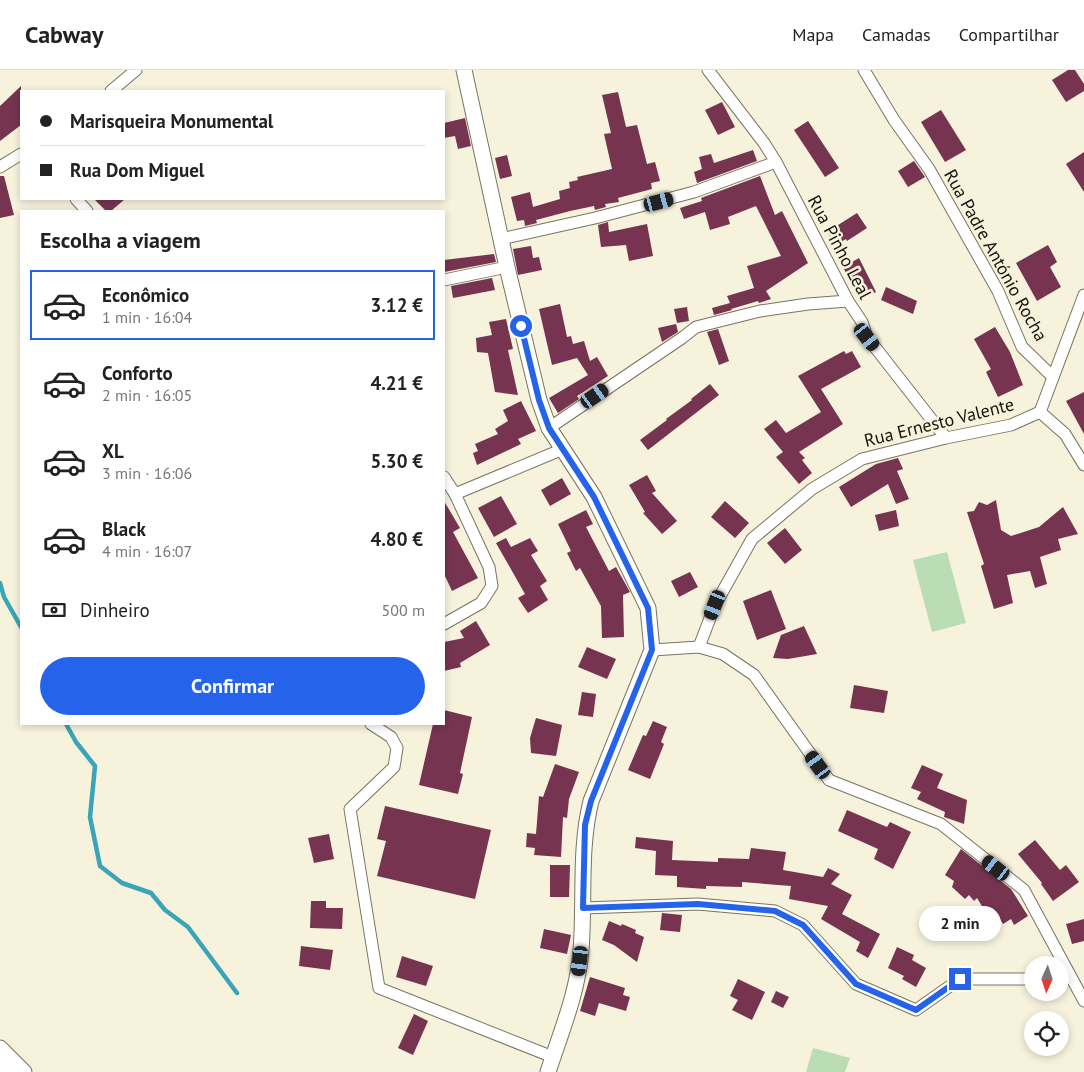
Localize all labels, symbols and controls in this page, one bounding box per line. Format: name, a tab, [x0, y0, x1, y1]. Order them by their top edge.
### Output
text: Cabway	[25, 19, 103, 50]
text: Mapa	[792, 23, 834, 46]
text: Camadas	[862, 23, 931, 46]
text: Compartilhar	[959, 23, 1059, 46]
text: Marisqueira Monumental	[70, 109, 273, 133]
text: Rua Dom Miguel	[70, 158, 204, 182]
street label: Rua Padre António Rocha	[939, 165, 1053, 345]
car	[642, 191, 675, 213]
street label: Rua Pinho Leal	[803, 191, 877, 304]
text: Escolha a viagem	[40, 226, 201, 254]
icon: car	[42, 283, 87, 328]
text: Econômico	[102, 283, 189, 307]
text: 3.12 €	[370, 293, 423, 317]
text: 1 min · 16:04	[102, 307, 192, 327]
route start	[510, 315, 532, 337]
car	[851, 321, 882, 353]
icon: car	[42, 361, 87, 406]
text: Conforto	[102, 361, 173, 385]
text: 4.21 €	[370, 371, 423, 395]
car	[578, 381, 611, 411]
text: 2 min · 16:05	[102, 385, 192, 405]
street label: Rua Ernesto Valente	[862, 392, 1016, 452]
icon: car	[42, 439, 87, 484]
text: XL	[102, 439, 124, 463]
text: 5.30 €	[370, 449, 423, 473]
text: 3 min · 16:06	[102, 463, 192, 483]
icon: car	[42, 517, 87, 562]
text: Black	[102, 517, 146, 541]
text: 4.80 €	[370, 527, 423, 551]
text: 4 min · 16:07	[102, 541, 192, 561]
car	[702, 588, 727, 622]
icon: cash	[40, 596, 68, 624]
text: Dinheiro	[80, 598, 150, 622]
text: 500 m	[382, 600, 425, 620]
button: Confirmar	[40, 657, 425, 715]
car	[803, 748, 832, 782]
car	[979, 853, 1012, 883]
callout: 2 min	[919, 906, 1001, 942]
text: 2 min	[940, 913, 980, 933]
car	[570, 945, 589, 977]
north arrow	[1024, 956, 1069, 1001]
map controls	[1024, 956, 1069, 1056]
route end	[949, 968, 971, 990]
button: locate	[1024, 1011, 1069, 1056]

